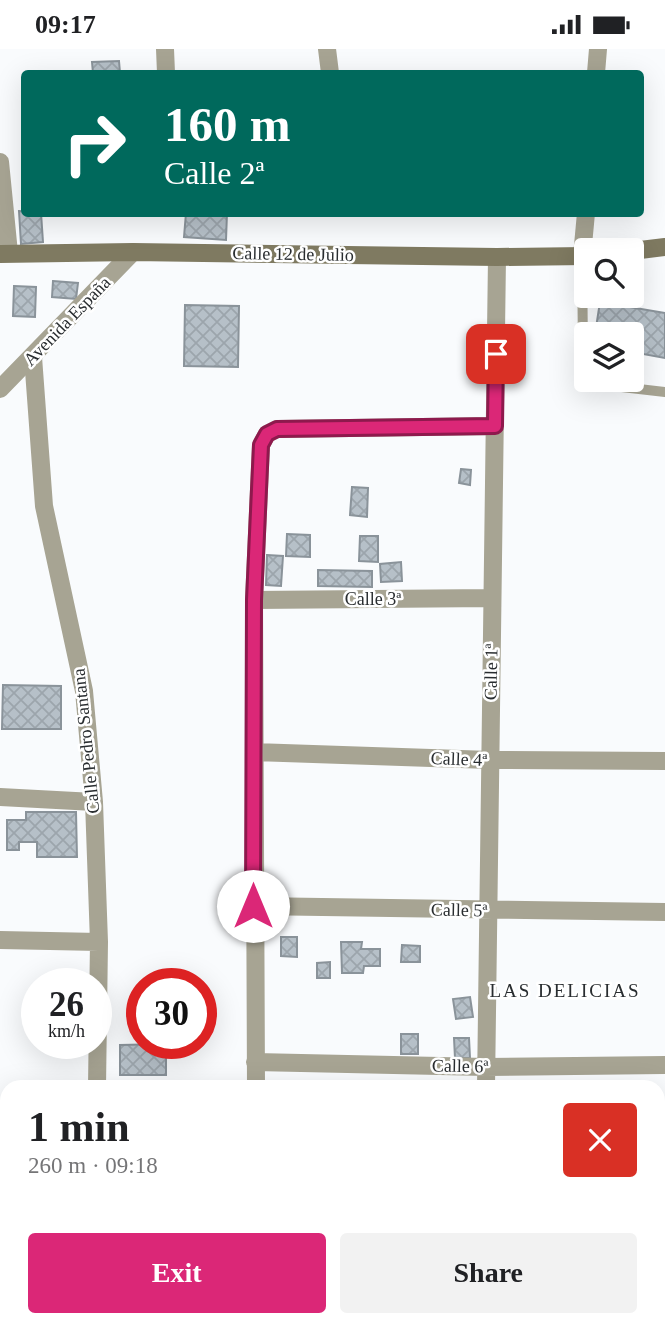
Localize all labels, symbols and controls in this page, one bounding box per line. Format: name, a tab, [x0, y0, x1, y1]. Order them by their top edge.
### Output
text: 09:17	[35, 10, 96, 39]
text: 160 m	[164, 97, 291, 152]
icon: right	[49, 98, 140, 189]
text: Calle 2ª	[164, 155, 264, 191]
map controls	[574, 238, 644, 392]
button: search	[574, 238, 644, 308]
street label: Calle 12 de Julio	[232, 243, 354, 265]
street label: Avenida España	[19, 272, 115, 370]
button: layers	[574, 322, 644, 392]
pin	[466, 324, 526, 384]
icon: arrive	[477, 335, 515, 373]
street label: Calle 3ª	[345, 589, 401, 609]
street label: Calle 1ª	[481, 644, 501, 700]
street label: Calle Pedro Santana	[68, 667, 104, 815]
street label: Calle 4ª	[430, 748, 488, 770]
position arrow	[216, 869, 290, 943]
street label: Calle 5ª	[431, 900, 487, 920]
speed limit sign: 30	[126, 968, 217, 1059]
district label: LAS DELICIAS	[489, 980, 641, 1001]
text: 26	[49, 985, 84, 1024]
text: km/h	[48, 1021, 85, 1041]
street label: Calle 6ª	[432, 1056, 488, 1076]
button: close	[563, 1103, 637, 1177]
text: 1 min	[28, 1104, 130, 1150]
text: 260 m · 09:18	[28, 1153, 158, 1178]
button: Exit	[28, 1233, 326, 1313]
button: Share	[340, 1233, 637, 1313]

